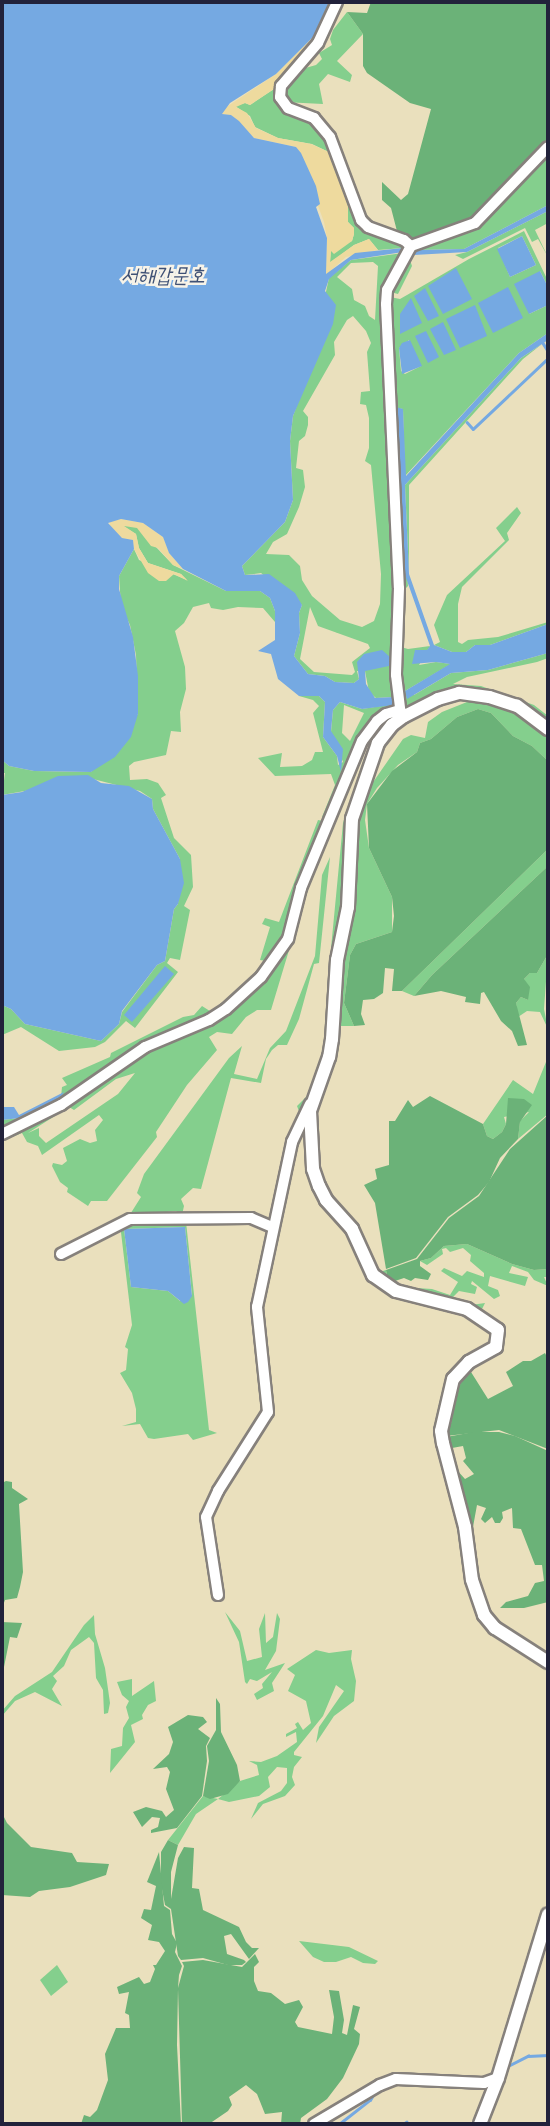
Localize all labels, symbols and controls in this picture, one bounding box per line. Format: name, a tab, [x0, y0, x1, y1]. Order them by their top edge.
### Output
water label: 서해갑문호	[121, 263, 205, 289]

